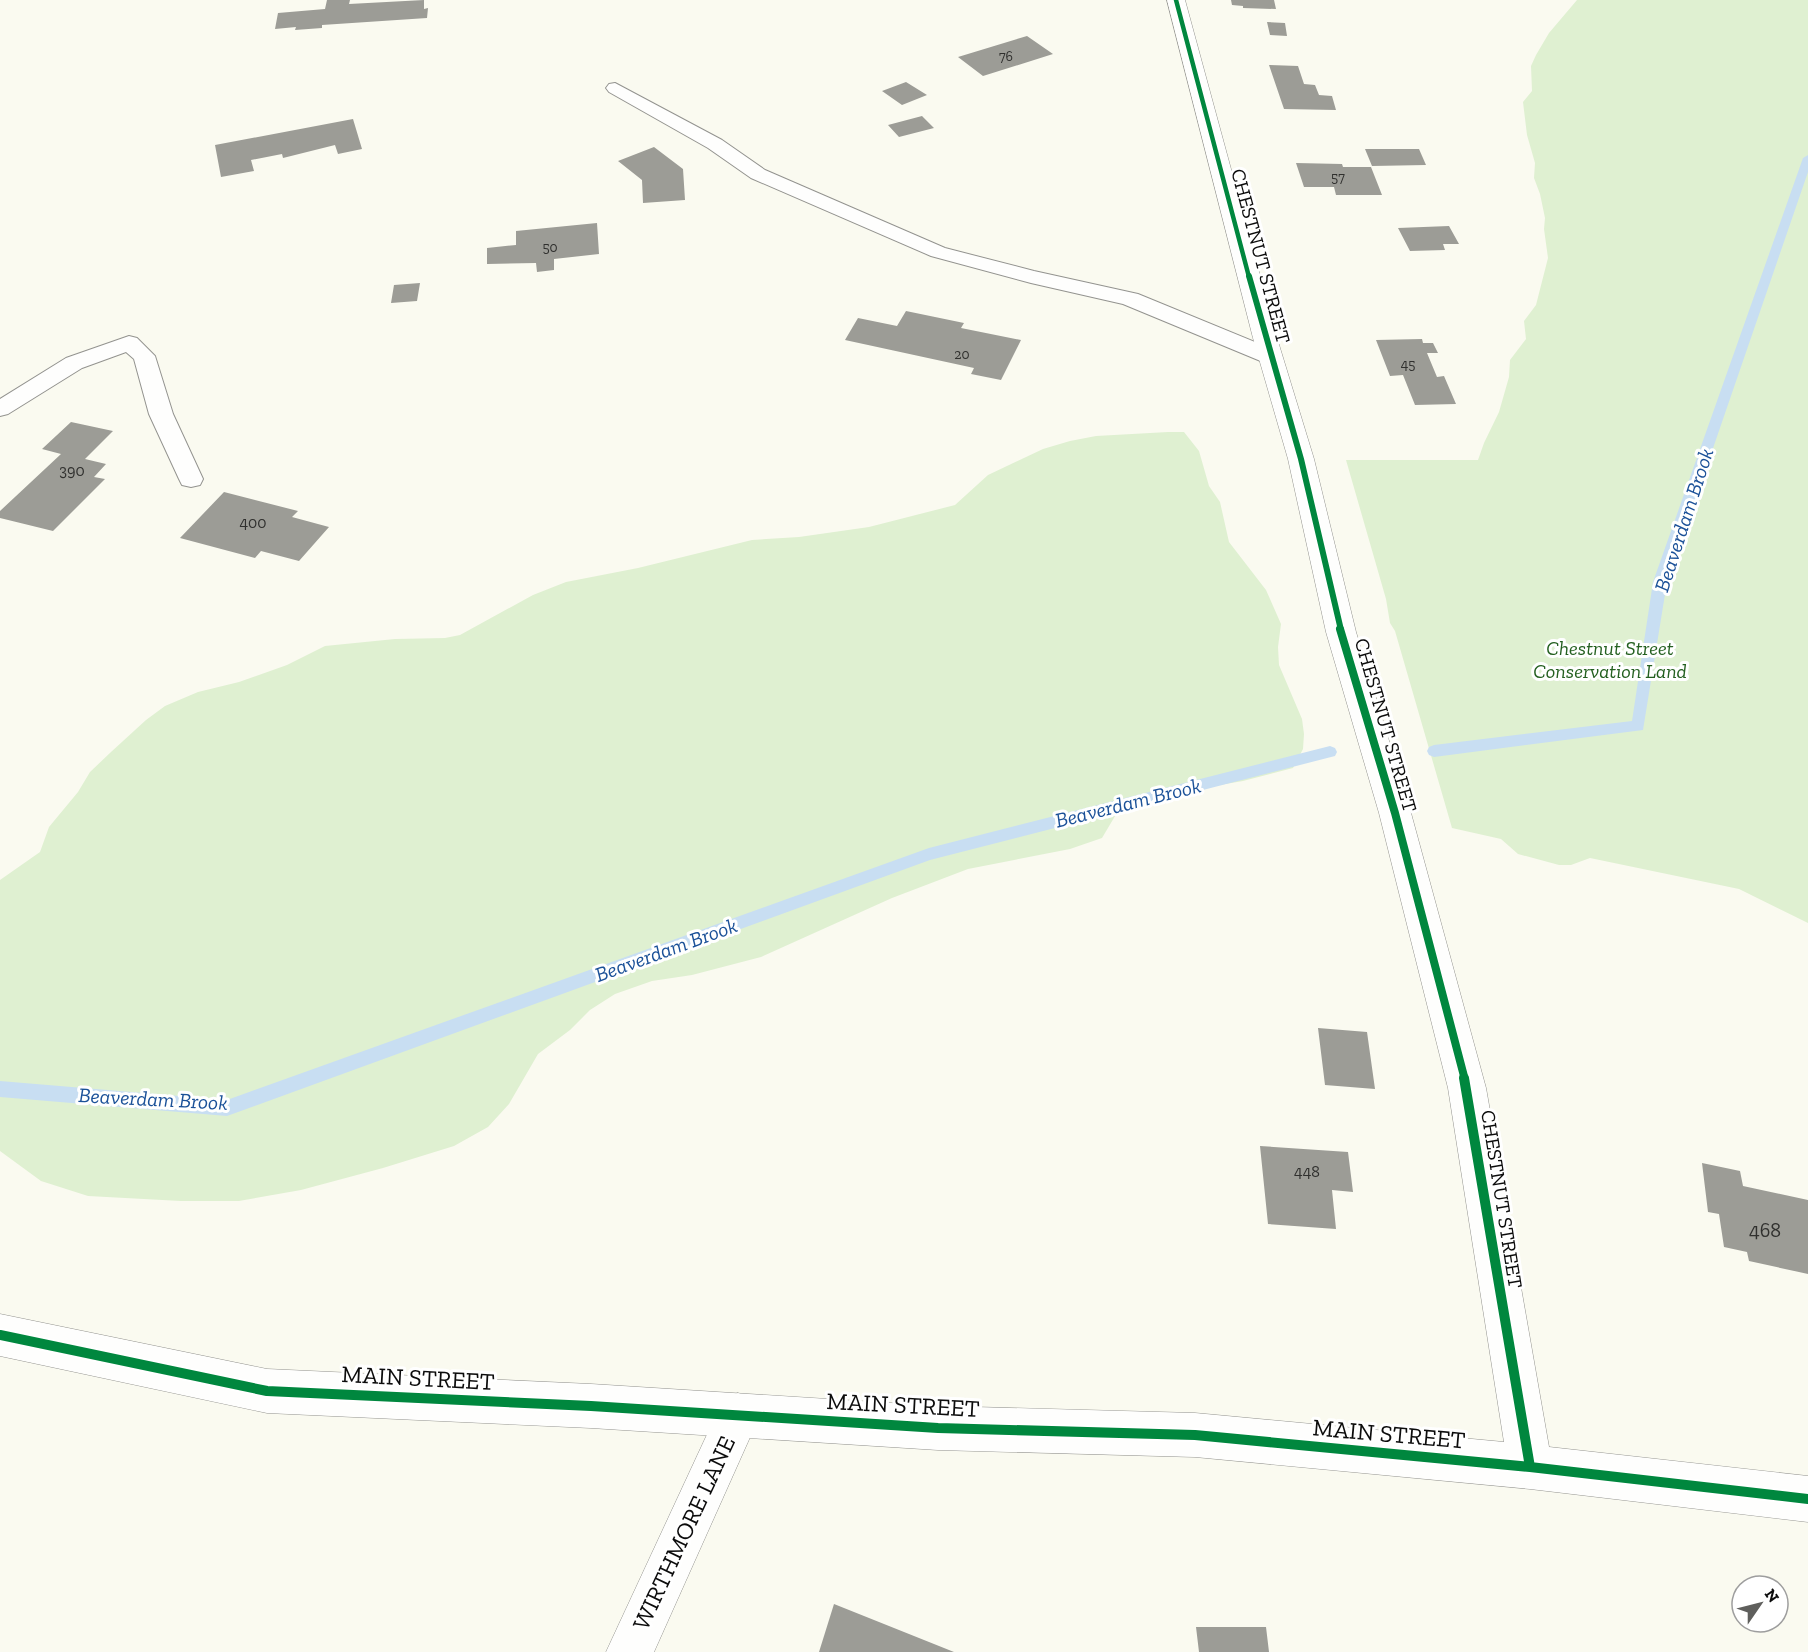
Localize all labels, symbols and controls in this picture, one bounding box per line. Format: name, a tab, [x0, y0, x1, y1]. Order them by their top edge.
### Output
house number: 76	[999, 48, 1013, 65]
street label: CHESTNUT STREET	[1226, 166, 1296, 346]
house number: 57	[1331, 169, 1345, 186]
house number: 50	[542, 239, 558, 256]
house number: 20	[954, 346, 970, 363]
house number: 45	[1401, 356, 1415, 373]
water label: Beaverdam Brook	[1649, 445, 1718, 595]
house number: 390	[59, 461, 85, 480]
house number: 400	[239, 513, 267, 532]
street label: CHESTNUT STREET	[1350, 635, 1422, 815]
park label: Chestnut Street Conservation Land	[1533, 636, 1687, 683]
water label: Beaverdam Brook	[1052, 772, 1203, 833]
water label: Beaverdam Brook	[591, 912, 740, 987]
water label: Beaverdam Brook	[78, 1082, 228, 1115]
street label: CHESTNUT STREET	[1476, 1108, 1528, 1290]
house number: 448	[1294, 1162, 1320, 1181]
house number: 468	[1749, 1218, 1781, 1242]
street label: MAIN STREET	[341, 1359, 495, 1396]
street label: MAIN STREET	[826, 1386, 980, 1423]
street label: MAIN STREET	[1311, 1412, 1467, 1455]
street label: WIRTHMORE LANE	[626, 1431, 741, 1634]
north arrow	[1730, 1574, 1790, 1634]
text: N	[1761, 1585, 1783, 1606]

